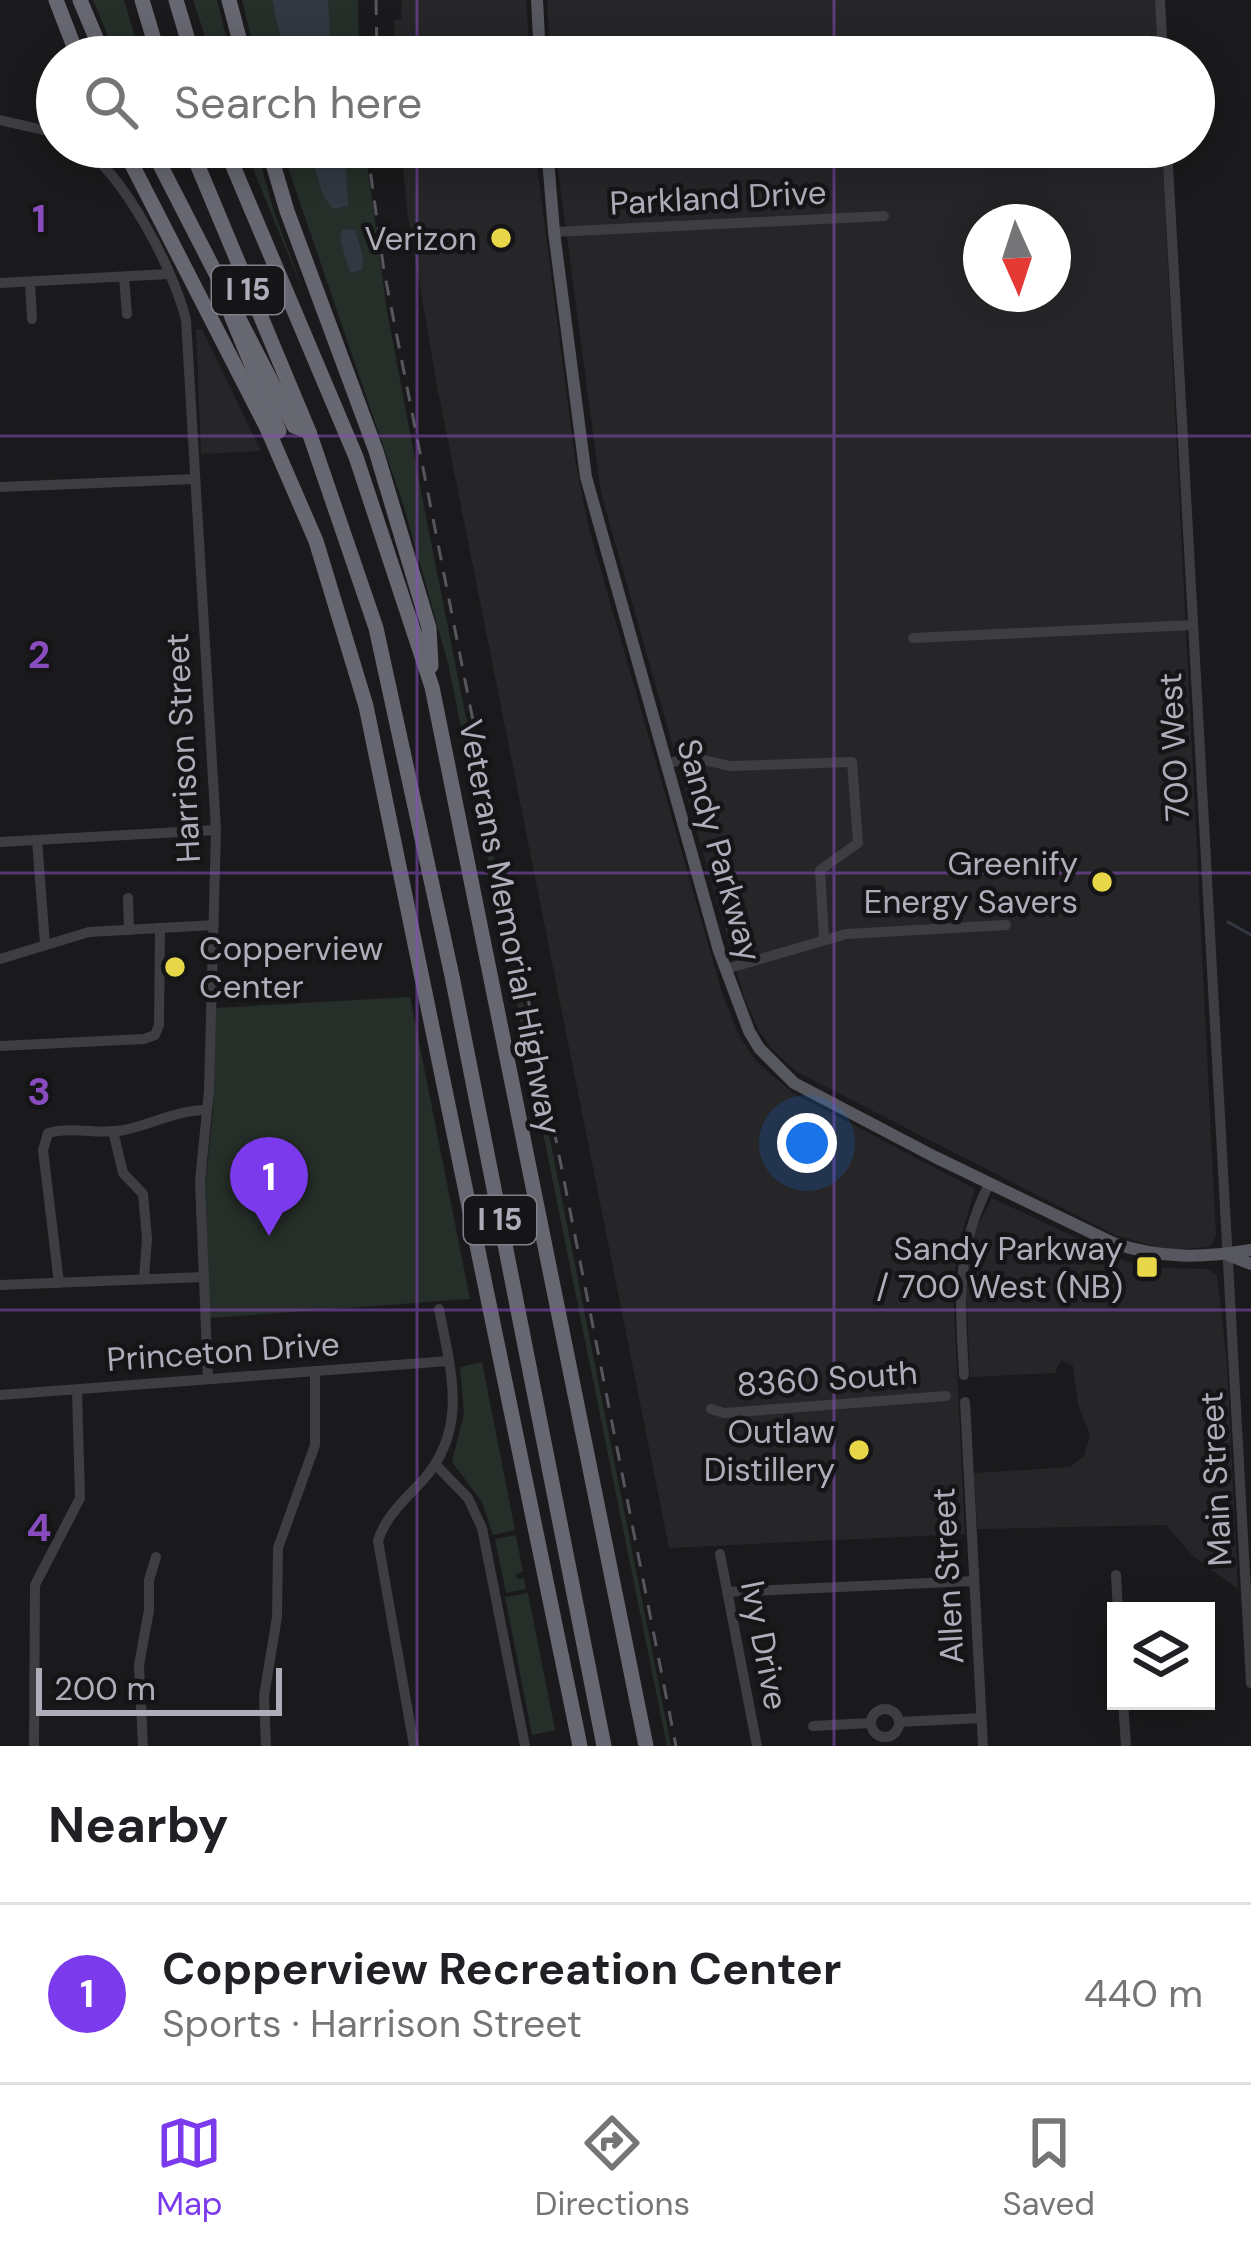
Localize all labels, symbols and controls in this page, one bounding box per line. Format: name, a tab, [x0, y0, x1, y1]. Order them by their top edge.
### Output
search box	[36, 36, 1215, 168]
icon: search	[78, 69, 144, 135]
text: Search here	[174, 73, 422, 132]
street label: Parkland Drive	[609, 170, 828, 225]
text: 1	[32, 193, 46, 244]
north arrow	[963, 204, 1071, 312]
place label: Verizon	[365, 217, 477, 260]
marker: Verizon	[488, 225, 514, 251]
road number: I 15	[212, 266, 284, 314]
text: 2	[28, 629, 50, 680]
street label: Harrison Street	[155, 632, 210, 864]
street label: 700 West	[1148, 672, 1199, 822]
street label: Veterans Memorial Highway	[449, 716, 572, 1138]
street label: Sandy Parkway	[667, 734, 772, 966]
place label: Greenify Energy Savers	[864, 842, 1078, 923]
marker: Greenify Energy Savers	[1089, 869, 1115, 895]
place label: Copperview Center	[199, 927, 383, 1008]
marker: Copperview Center	[162, 954, 188, 980]
text: 3	[27, 1066, 51, 1117]
your location	[777, 1113, 837, 1173]
pin: 1	[230, 1137, 308, 1236]
road number: I 15	[464, 1196, 536, 1244]
place label: Sandy Parkway / 700 West (NB)	[876, 1227, 1123, 1308]
marker: Sandy Parkway / 700 West (NB)	[1134, 1254, 1160, 1280]
street label: Princeton Drive	[105, 1322, 341, 1381]
street label: 8360 South	[735, 1351, 919, 1406]
street label: Main Street	[1189, 1391, 1242, 1567]
place label: Outlaw Distillery	[704, 1410, 835, 1491]
marker: Outlaw Distillery	[846, 1437, 872, 1463]
street label: Allen Street	[921, 1487, 974, 1665]
text: 4	[26, 1502, 52, 1553]
street label: Ivy Drive	[731, 1577, 798, 1713]
map controls	[1107, 1602, 1215, 1710]
button: layers	[1107, 1602, 1215, 1710]
scale bar	[36, 1662, 282, 1715]
text: 200 m	[54, 1667, 156, 1710]
text: Nearby	[48, 1791, 229, 1858]
text: Copperview Recreation Center	[162, 1939, 841, 1998]
text: 1	[80, 1968, 94, 2019]
text: 440 m	[1084, 1968, 1203, 2019]
text: Sports · Harrison Street	[162, 1998, 582, 2049]
tab: Map	[156, 2110, 223, 2225]
tab: Directions	[535, 2110, 690, 2225]
tab: Saved	[1002, 2110, 1095, 2225]

